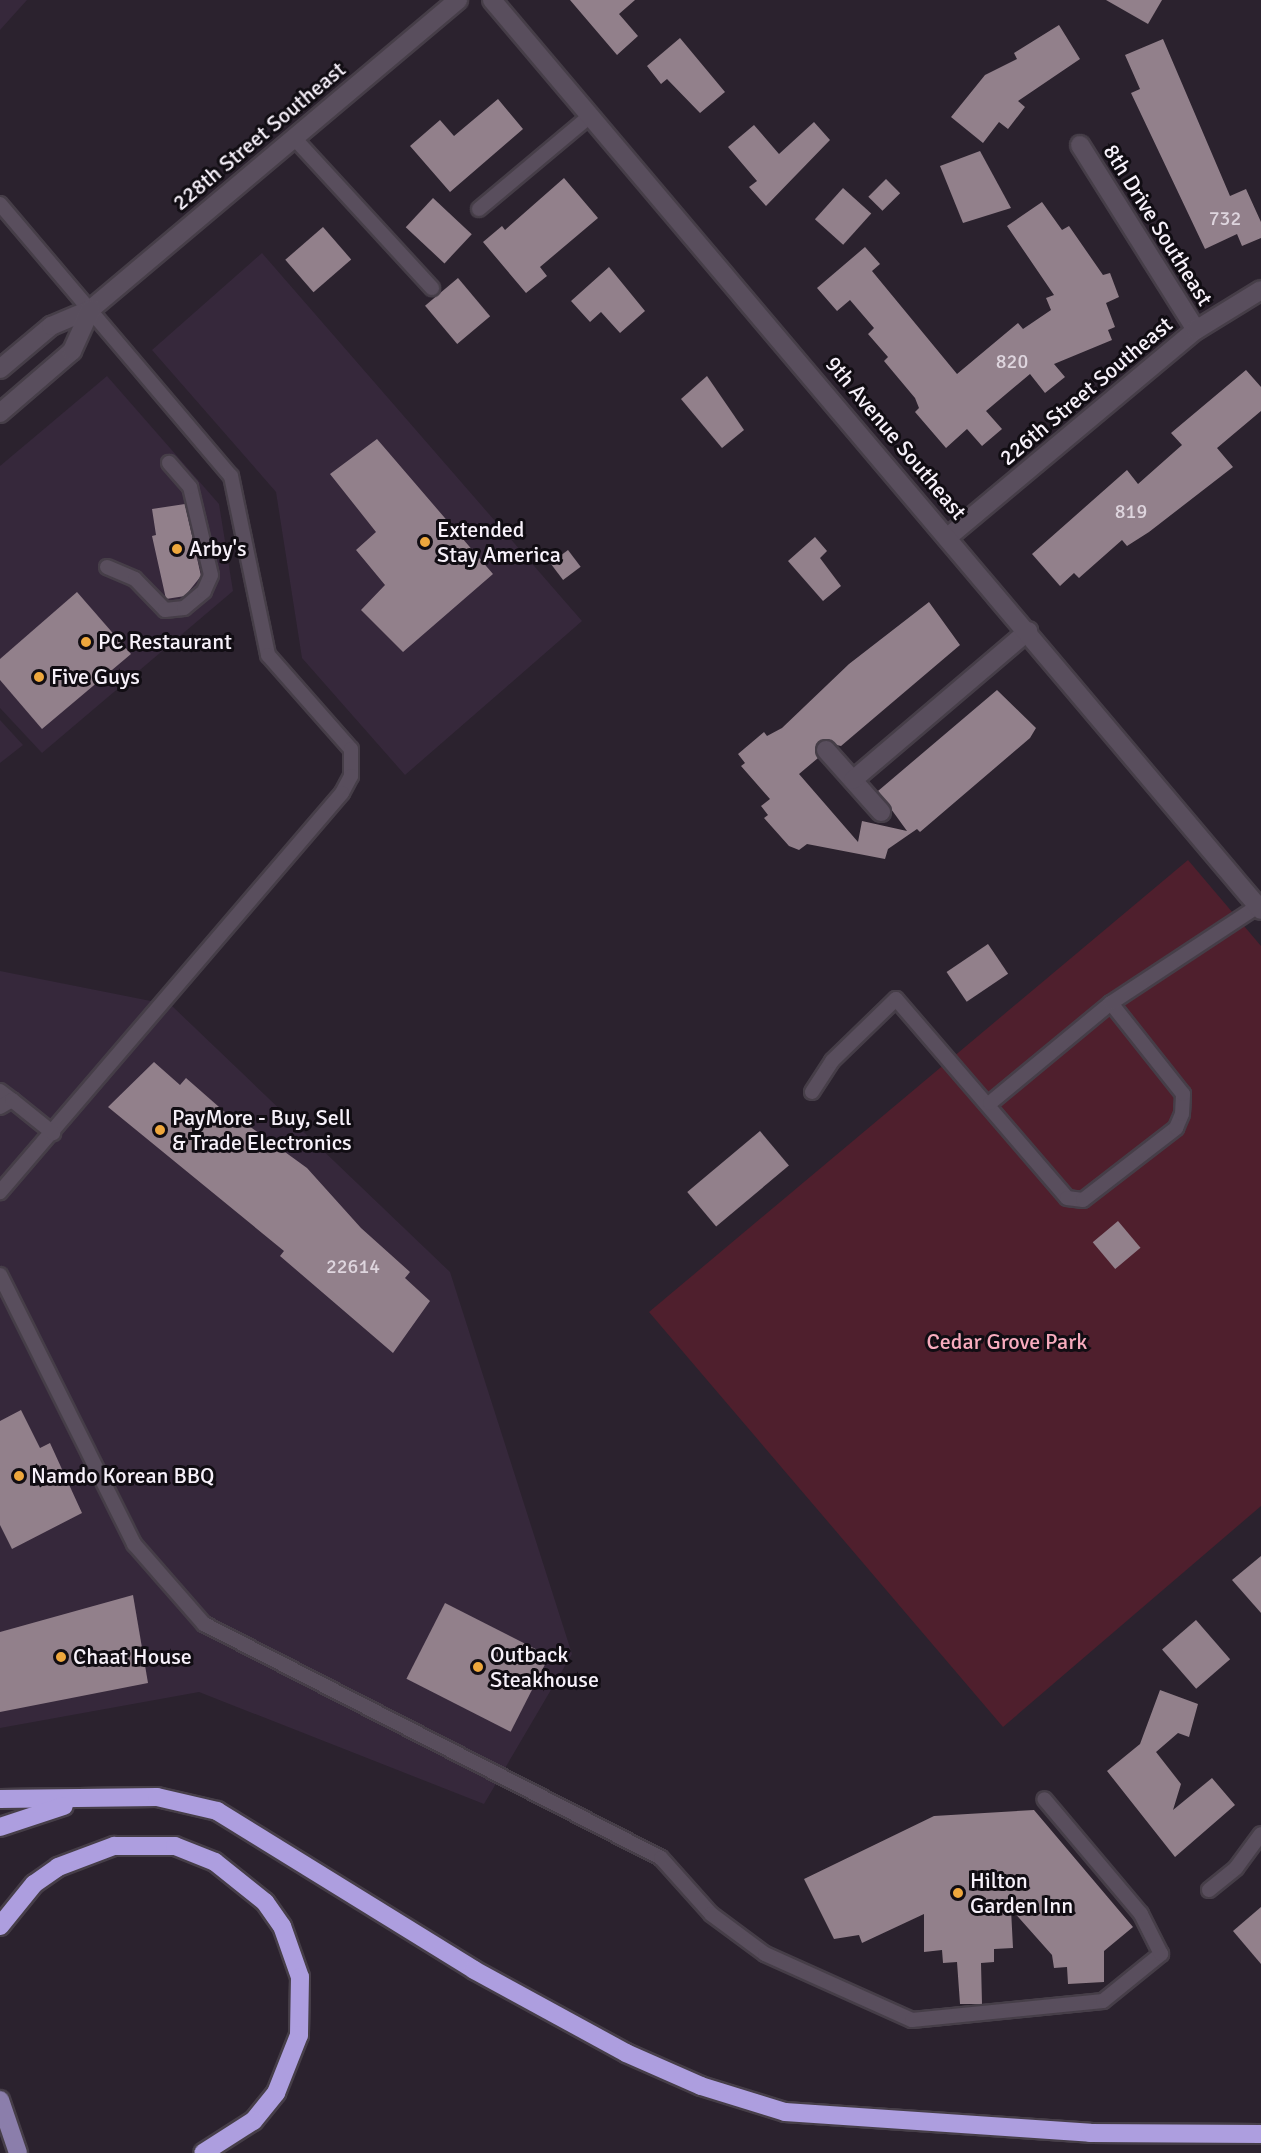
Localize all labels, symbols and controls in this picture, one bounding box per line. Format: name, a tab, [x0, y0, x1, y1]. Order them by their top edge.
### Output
street label: 228th Street Southeast	[167, 56, 351, 216]
street label: 8th Drive Southeast	[1098, 139, 1218, 311]
house number: 732	[1209, 206, 1241, 230]
street label: 226th Street Southeast	[994, 311, 1178, 471]
house number: 820	[996, 349, 1028, 373]
street label: 9th Avenue Southeast	[820, 351, 972, 525]
house number: 819	[1115, 499, 1147, 523]
place label: Extended Stay America	[437, 516, 561, 568]
marker: Extended Stay America	[418, 535, 432, 549]
place label: Arby's	[189, 536, 247, 562]
marker: Arby's	[170, 542, 184, 556]
place label: PC Restaurant	[98, 629, 232, 655]
marker: PC Restaurant	[79, 635, 93, 649]
place label: Five Guys	[51, 664, 140, 690]
marker: Five Guys	[32, 670, 46, 684]
place label: PayMore - Buy, Sell & Trade Electronics	[172, 1104, 352, 1156]
marker: PayMore - Buy, Sell & Trade Electronics	[153, 1123, 167, 1137]
house number: 22614	[326, 1254, 380, 1278]
park label: Cedar Grove Park	[927, 1329, 1087, 1355]
place label: Namdo Korean BBQ	[31, 1463, 214, 1489]
marker: Namdo Korean BBQ	[12, 1469, 26, 1483]
place label: Outback Steakhouse	[490, 1641, 599, 1693]
place label: Chaat House	[73, 1644, 192, 1670]
marker: Chaat House	[54, 1650, 68, 1664]
marker: Outback Steakhouse	[471, 1660, 485, 1674]
place label: Hilton Garden Inn	[970, 1867, 1073, 1918]
marker: Hilton Garden Inn	[951, 1886, 965, 1900]

